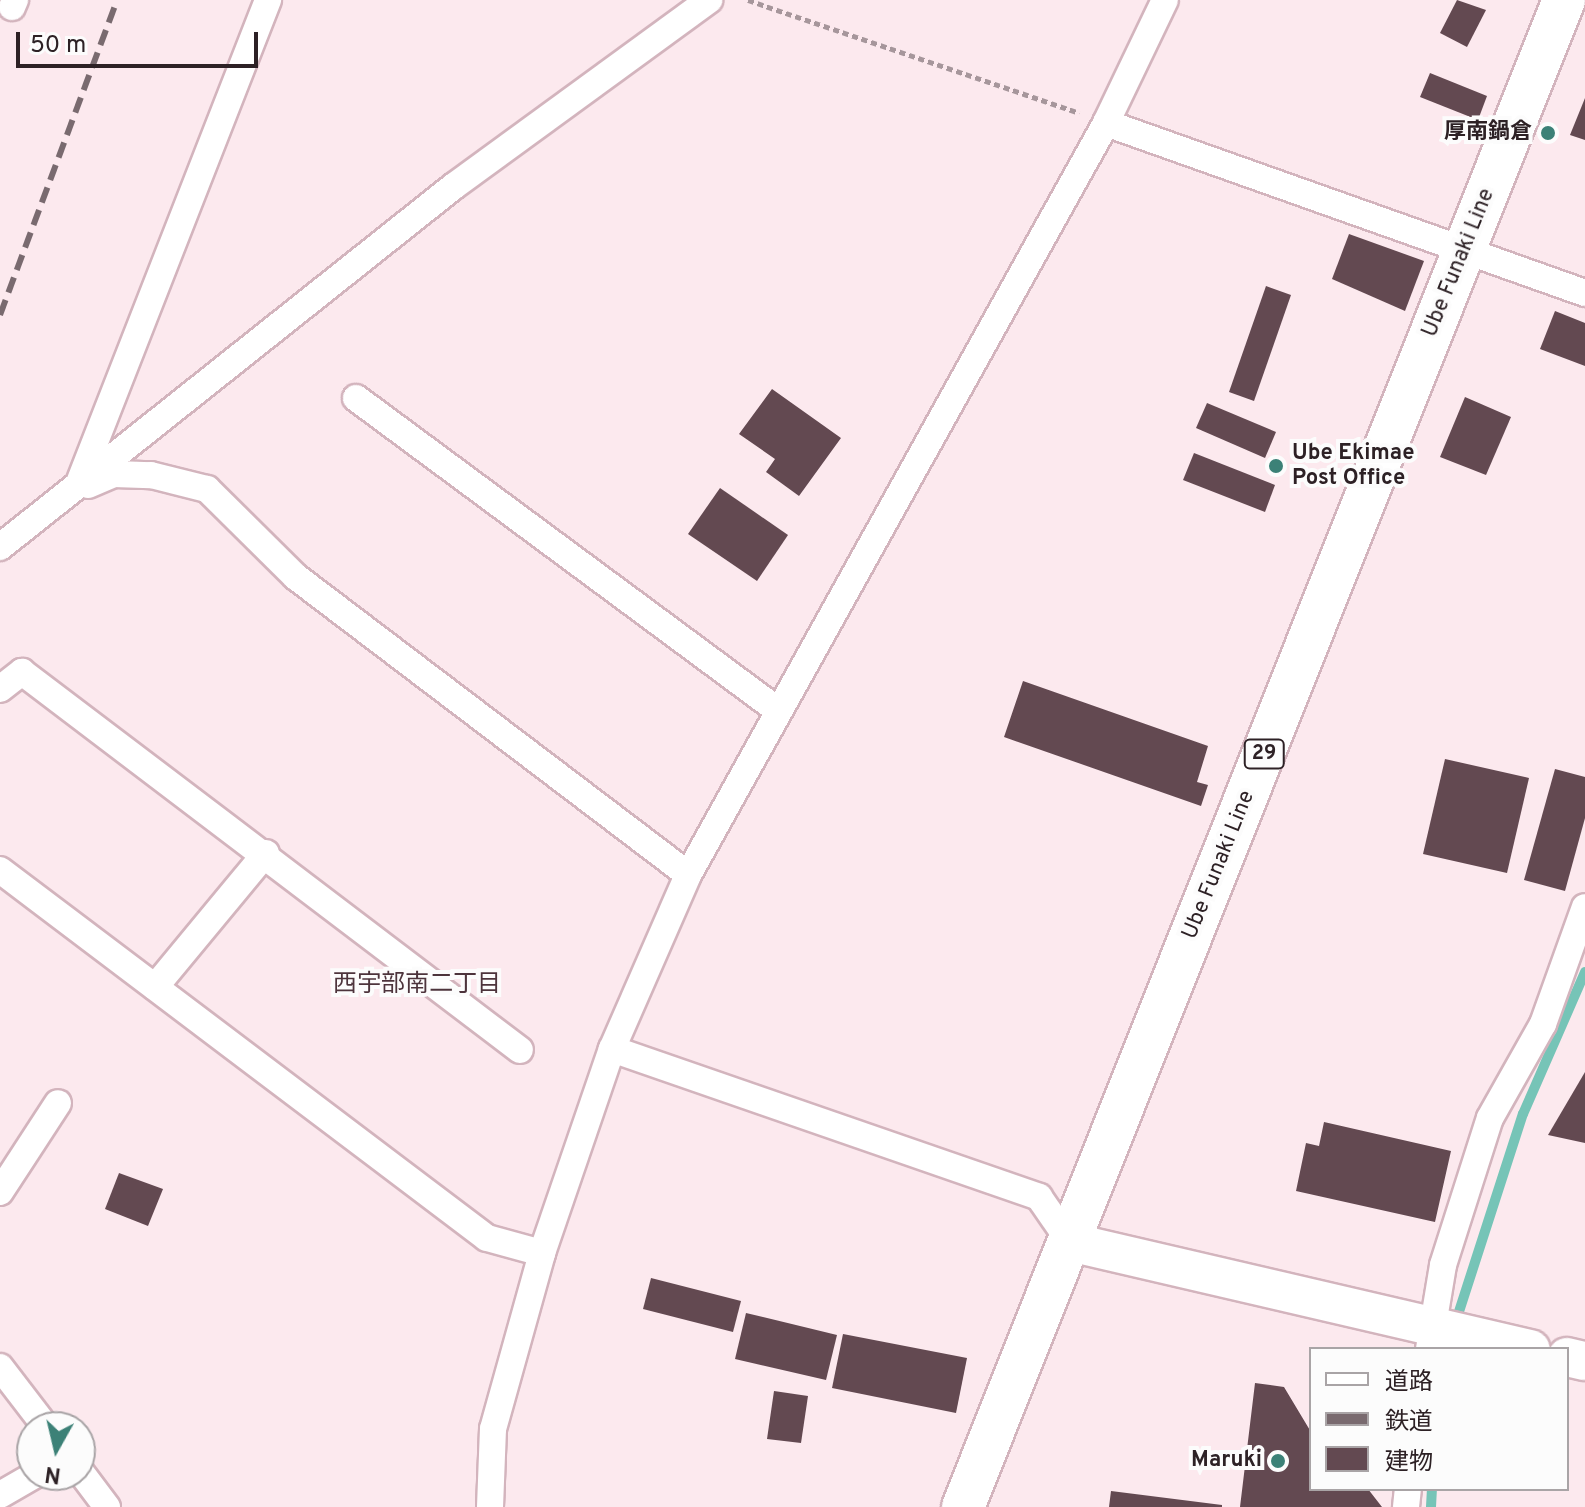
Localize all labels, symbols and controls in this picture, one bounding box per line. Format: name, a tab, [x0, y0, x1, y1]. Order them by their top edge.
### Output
scale bar	[20, 16, 262, 66]
text: 50 m	[30, 31, 86, 61]
place label: 厚南鍋倉	[1444, 120, 1532, 146]
marker: 厚南鍋倉	[1539, 124, 1557, 142]
street label: Ube Funaki Line	[1417, 185, 1501, 341]
place label: Ube Ekimae Post Office	[1292, 440, 1414, 492]
marker: Ube Ekimae Post Office	[1267, 457, 1285, 475]
road number: 29	[1242, 738, 1286, 770]
street label: Ube Funaki Line	[1177, 787, 1261, 943]
district label: 西宇部南二丁目	[333, 972, 501, 1000]
legend	[1309, 1347, 1569, 1491]
text: 道路	[1385, 1368, 1433, 1398]
text: 鉄道	[1385, 1408, 1433, 1438]
north arrow	[16, 1411, 96, 1491]
place label: Maruki	[1191, 1448, 1262, 1474]
text: 建物	[1385, 1448, 1433, 1478]
marker: Maruki	[1269, 1452, 1287, 1470]
text: N	[43, 1459, 63, 1488]

